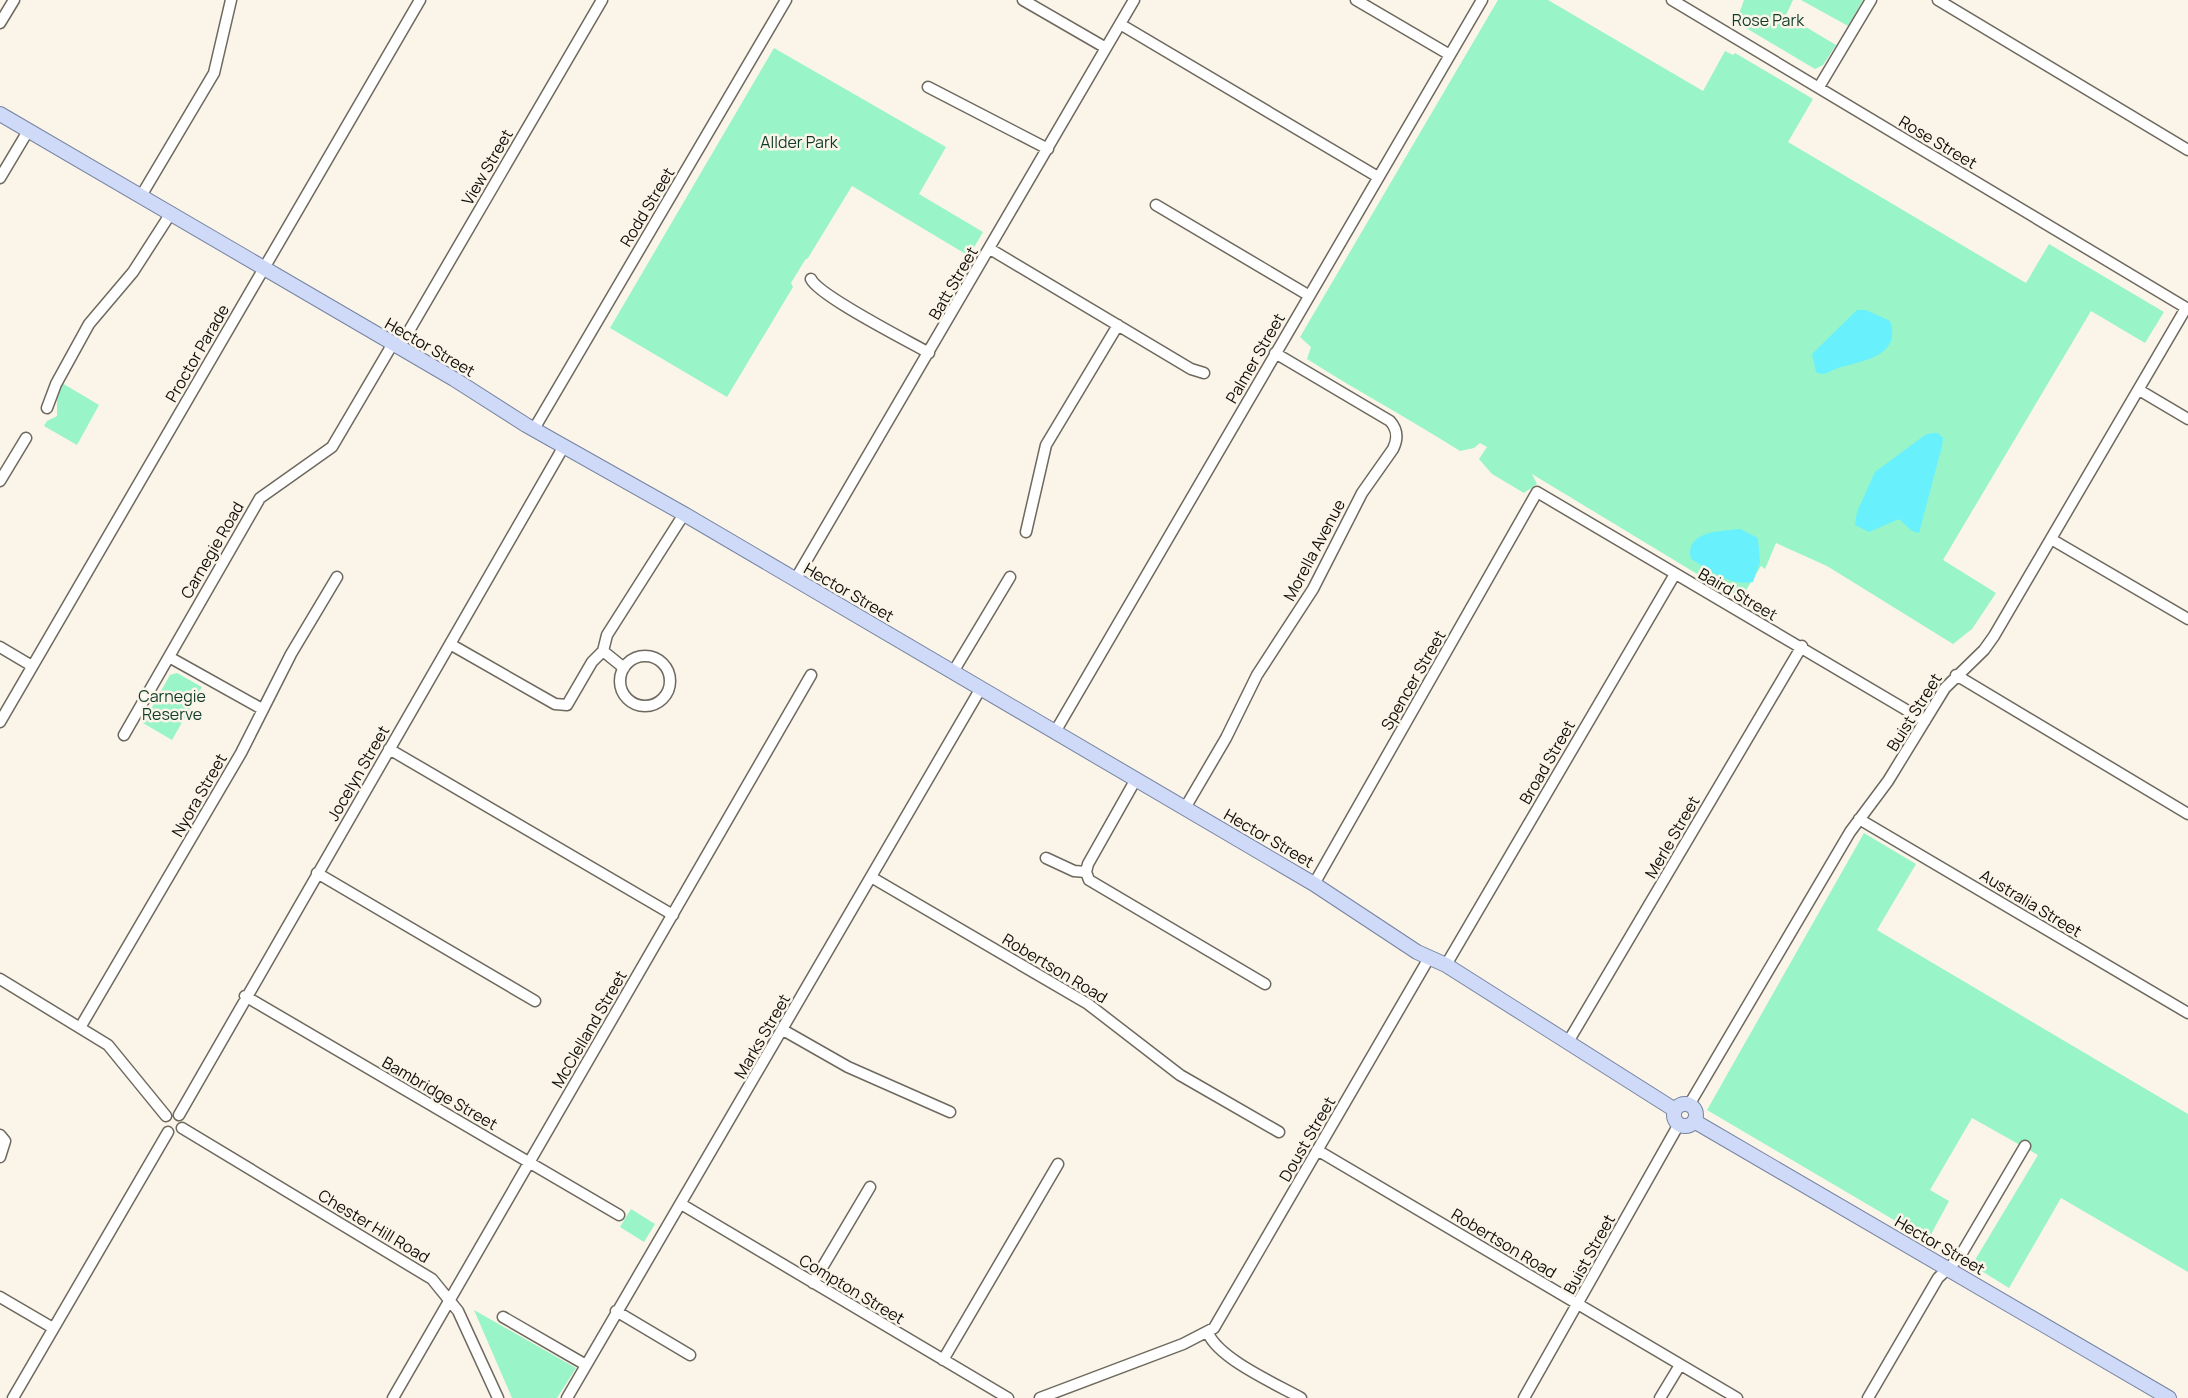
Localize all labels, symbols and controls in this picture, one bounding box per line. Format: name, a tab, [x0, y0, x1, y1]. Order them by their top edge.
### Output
park label: Rose Park	[1732, 9, 1805, 31]
street label: Rose Street	[1895, 110, 1981, 174]
street label: View Street	[456, 125, 518, 209]
park label: Allder Park	[760, 131, 839, 153]
street label: Rodd Street	[615, 163, 679, 251]
street label: Batt Street	[923, 243, 983, 323]
street label: Proctor Parade	[160, 300, 234, 406]
street label: Palmer Street	[1220, 309, 1290, 407]
street label: Hector Street	[381, 312, 479, 382]
street label: Morella Avenue	[1278, 495, 1350, 605]
street label: Carnegie Road	[175, 497, 249, 603]
street label: Hector Street	[800, 557, 898, 627]
street label: Baird Street	[1695, 563, 1781, 625]
street label: Spencer Street	[1376, 626, 1450, 734]
street label: Buist Street	[1881, 669, 1947, 755]
park label: Carnegie Reserve	[138, 685, 206, 725]
street label: Broad Street	[1514, 716, 1580, 808]
street label: Jocelyn Street	[322, 721, 394, 825]
street label: Nyora Street	[166, 749, 232, 841]
street label: Merle Street	[1640, 792, 1704, 882]
street label: Hector Street	[1220, 803, 1318, 873]
street label: Australia Street	[1976, 864, 2086, 942]
street label: Robertson Road	[998, 928, 1112, 1008]
street label: McClelland Street	[546, 966, 632, 1092]
street label: Marks Street	[729, 990, 795, 1082]
street label: Bambridge Street	[378, 1051, 502, 1135]
street label: Doust Street	[1274, 1092, 1340, 1186]
street label: Chester Hill Road	[314, 1184, 434, 1268]
street label: Robertson Road	[1447, 1203, 1561, 1283]
street label: Buist Street	[1558, 1210, 1620, 1298]
street label: Hector Street	[1891, 1210, 1989, 1280]
street label: Compton Street	[795, 1249, 909, 1329]

